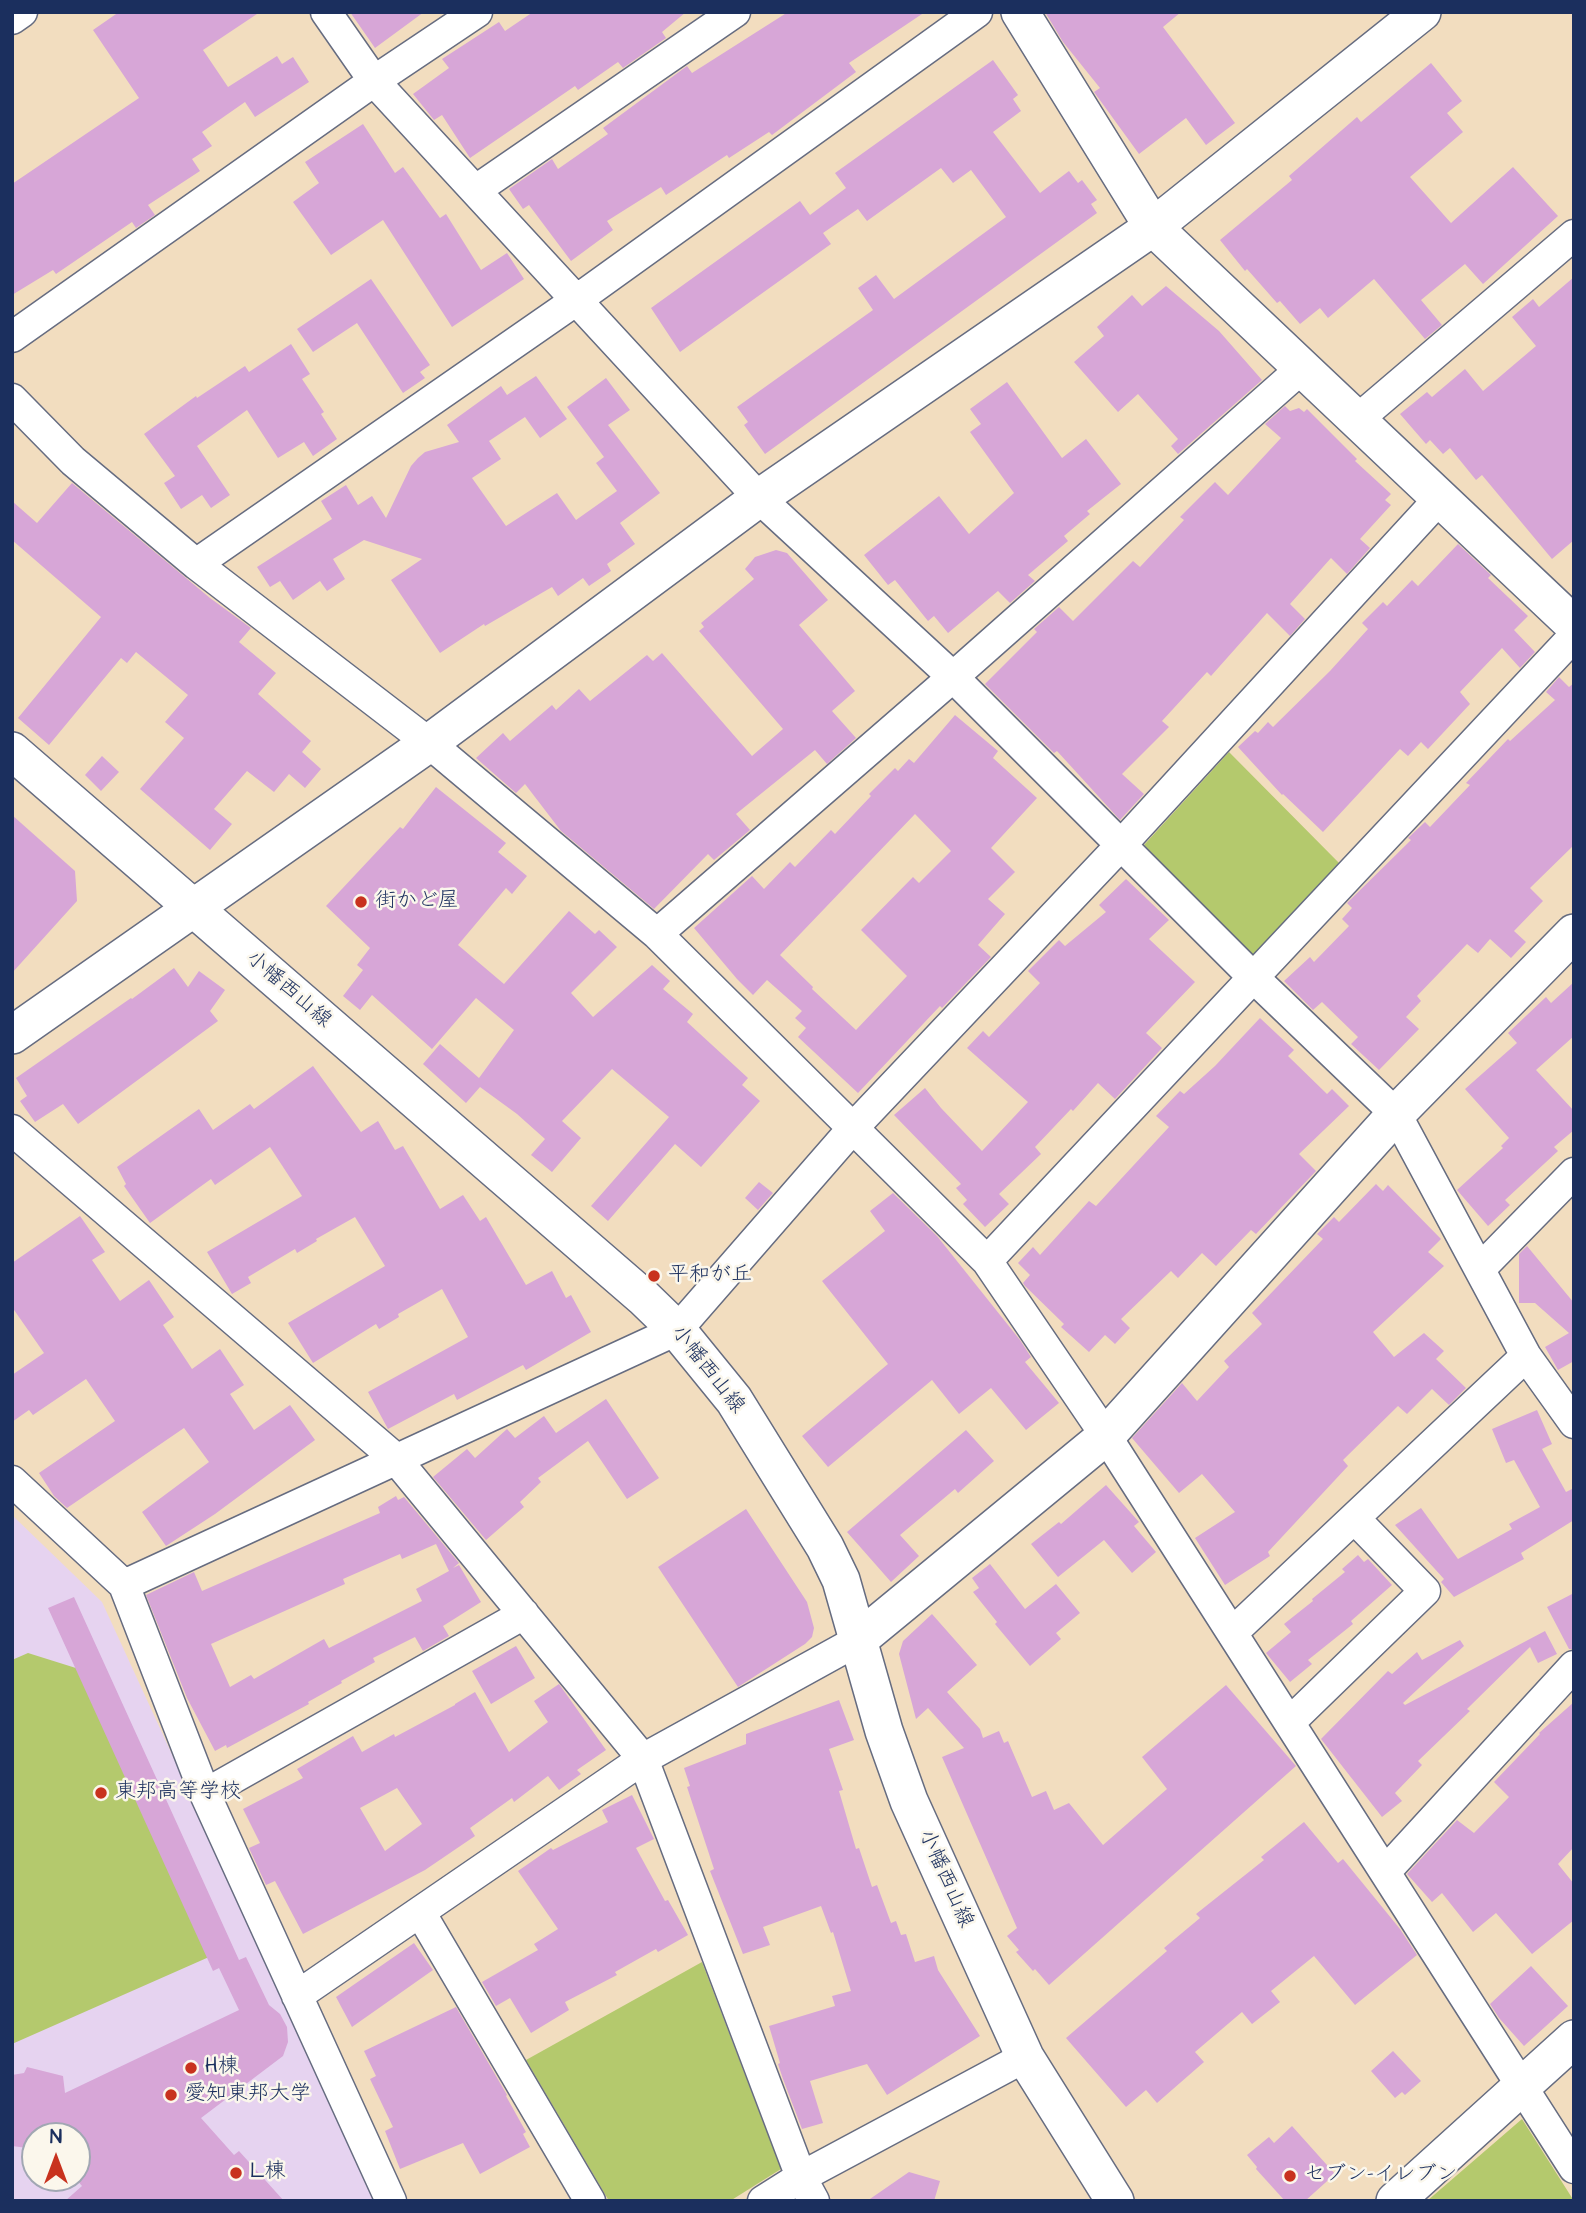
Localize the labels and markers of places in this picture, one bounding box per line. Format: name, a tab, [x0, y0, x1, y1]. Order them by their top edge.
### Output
place label: 街かど屋	[375, 889, 459, 915]
marker: 街かど屋	[353, 894, 369, 910]
place label: 平和が丘	[668, 1263, 752, 1289]
marker: 平和が丘	[646, 1268, 662, 1284]
place label: 東邦高等学校	[115, 1780, 241, 1806]
marker: 東邦高等学校	[93, 1785, 109, 1801]
place label: H棟	[205, 2055, 239, 2081]
marker: H棟	[183, 2060, 199, 2076]
place label: 愛知東邦大学	[185, 2082, 311, 2108]
marker: 愛知東邦大学	[163, 2087, 179, 2103]
place label: L棟	[250, 2160, 286, 2186]
place label: セブン-イレブン	[1304, 2163, 1458, 2189]
marker: L棟	[228, 2165, 244, 2181]
marker: セブン-イレブン	[1282, 2168, 1298, 2184]

